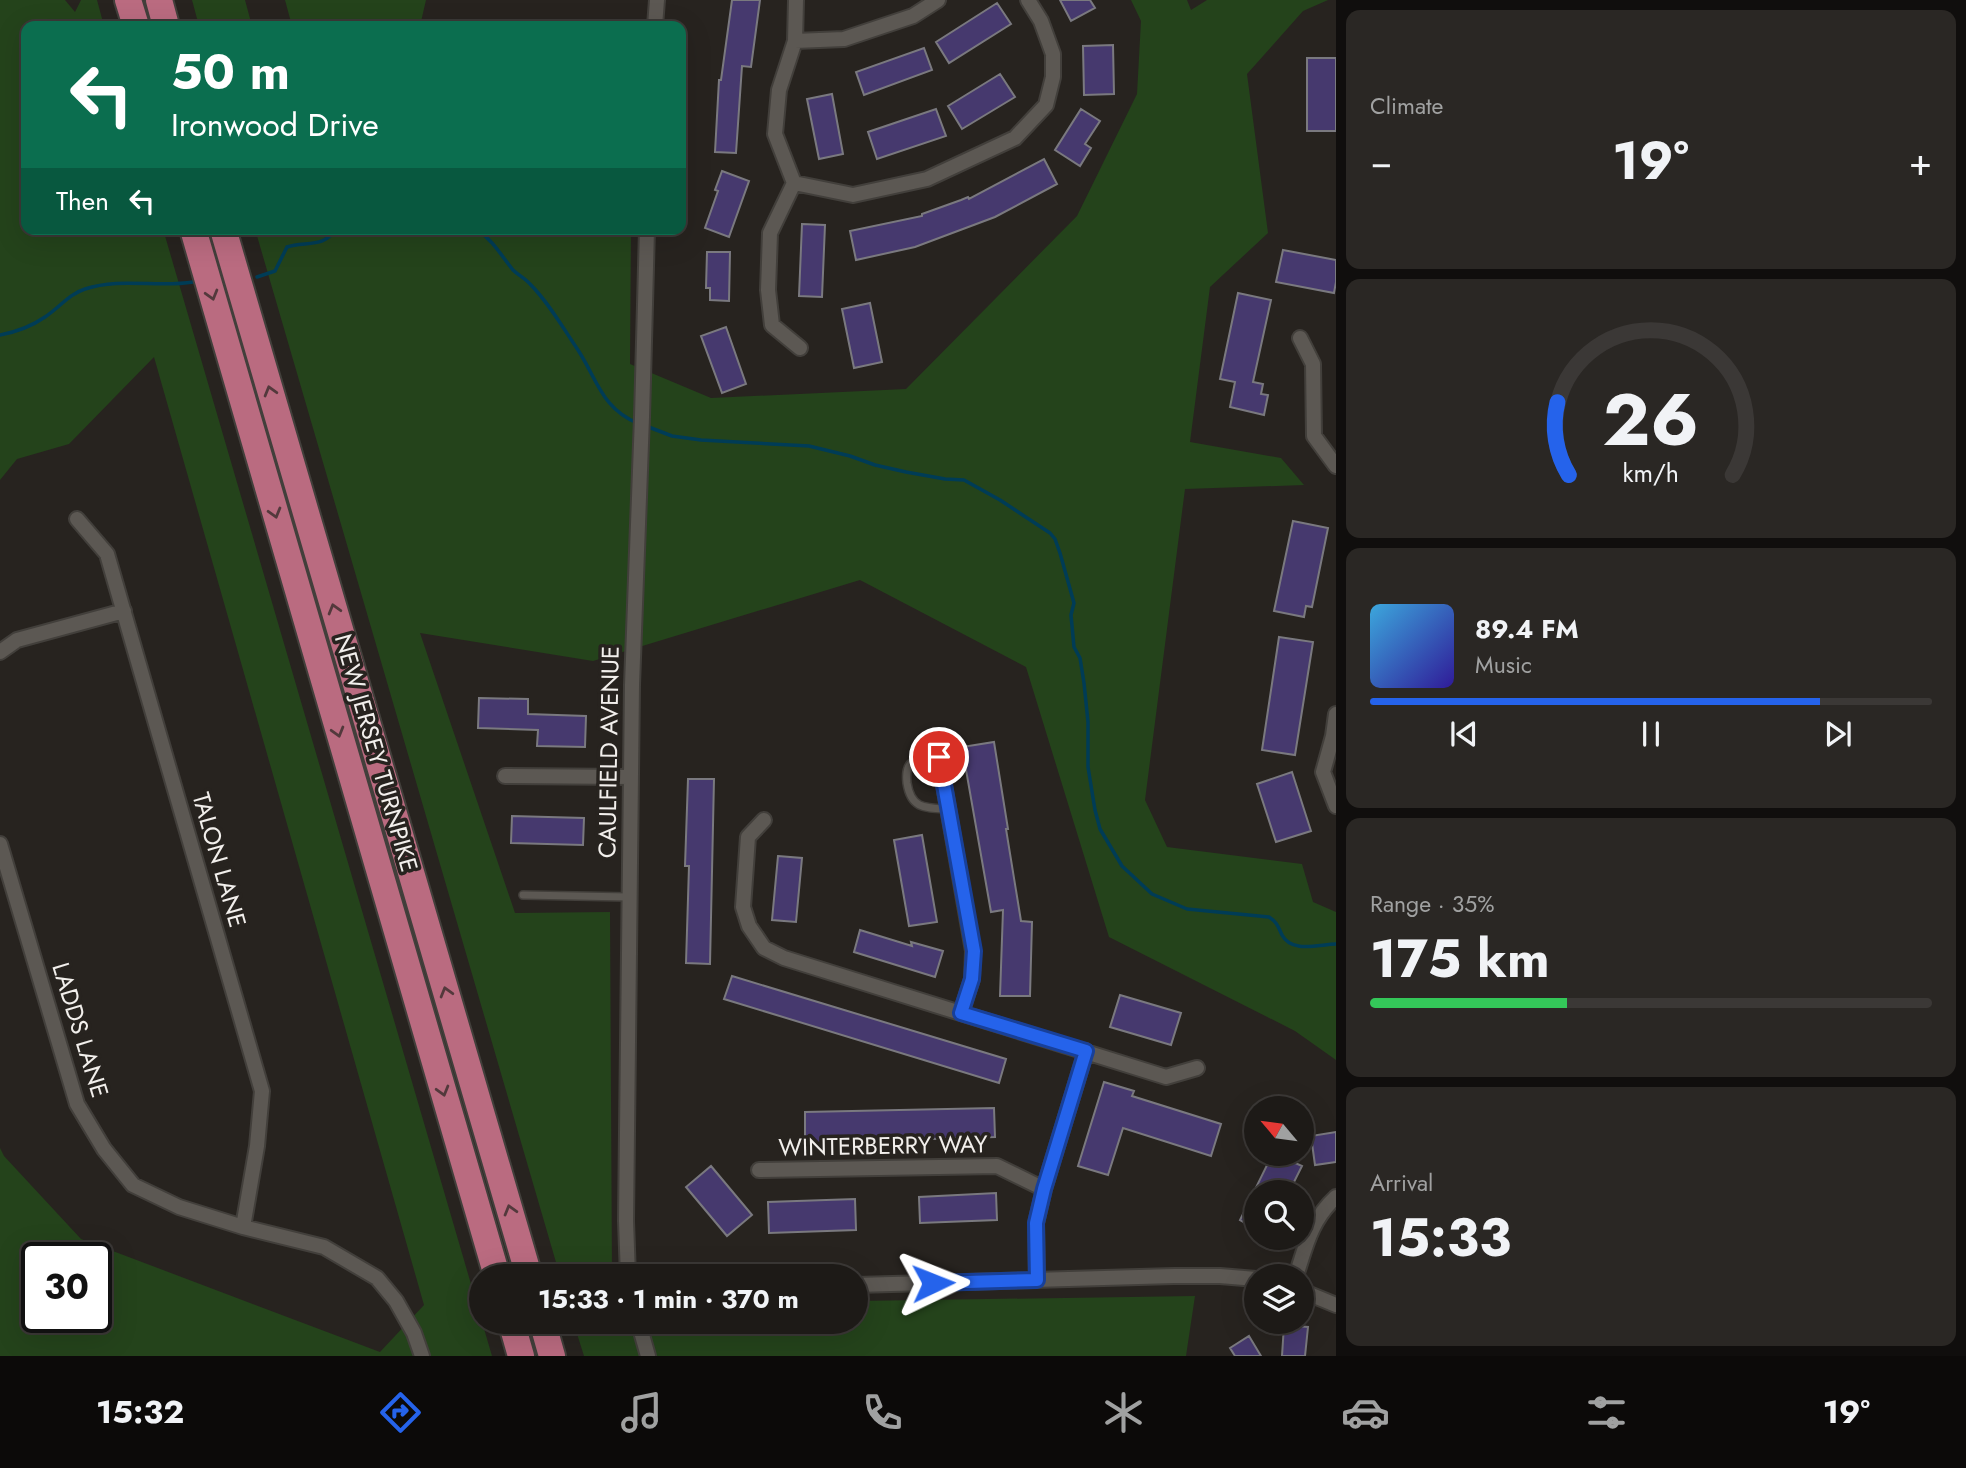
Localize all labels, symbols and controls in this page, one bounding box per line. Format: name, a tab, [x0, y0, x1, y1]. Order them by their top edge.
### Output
text: 50 m	[171, 37, 290, 107]
icon: left	[56, 49, 147, 140]
text: Climate	[1370, 89, 1443, 123]
text: Ironwood Drive	[171, 102, 379, 148]
text: 19°	[1612, 123, 1689, 199]
text: −	[1370, 134, 1392, 189]
text: +	[1909, 134, 1932, 189]
text: Then	[56, 182, 109, 220]
icon: left	[123, 182, 161, 220]
one-way arrow	[204, 289, 218, 301]
text: 26	[1603, 367, 1699, 472]
one-way arrow	[264, 385, 279, 397]
text: km/h	[1623, 455, 1679, 491]
one-way arrow	[267, 507, 281, 519]
one-way arrow	[328, 603, 343, 615]
text: 89.4 FM	[1475, 610, 1579, 648]
street label: NEW JERSEY TURNPIKE	[326, 630, 427, 876]
street label: CAULFIELD AVENUE	[589, 645, 628, 859]
text: Music	[1475, 648, 1532, 682]
icon: previous	[1445, 715, 1483, 753]
icon: pause	[1632, 715, 1670, 753]
icon: next	[1819, 715, 1857, 753]
one-way arrow	[330, 726, 345, 738]
pin	[909, 727, 969, 787]
icon: arrive	[920, 738, 958, 776]
street label: TALON LANE	[184, 788, 255, 931]
text: Range · 35%	[1370, 887, 1494, 921]
text: 175 km	[1370, 921, 1550, 997]
street label: LADDS LANE	[43, 958, 118, 1102]
one-way arrow	[440, 986, 454, 998]
one-way arrow	[435, 1085, 450, 1097]
north arrow	[1244, 1096, 1314, 1166]
map controls	[1244, 1096, 1314, 1334]
street label: WINTERBERRY WAY	[778, 1126, 988, 1165]
text: Arrival	[1370, 1166, 1433, 1200]
button: search	[1244, 1180, 1314, 1250]
text: 15:33	[1370, 1200, 1511, 1276]
one-way arrow	[503, 1204, 518, 1216]
speed limit sign: 30	[21, 1242, 112, 1333]
position arrow	[896, 1246, 970, 1320]
button: layers	[1244, 1264, 1314, 1334]
text: 15:33 · 1 min · 370 m	[538, 1280, 799, 1318]
icon: directions	[376, 1388, 425, 1437]
icon: music	[617, 1388, 666, 1437]
icon: phone	[858, 1388, 907, 1437]
icon: climate	[1099, 1388, 1148, 1437]
icon: car	[1341, 1388, 1390, 1437]
icon: filters	[1582, 1388, 1631, 1437]
text: 15:32	[96, 1389, 184, 1435]
text: 19°	[1823, 1389, 1870, 1435]

